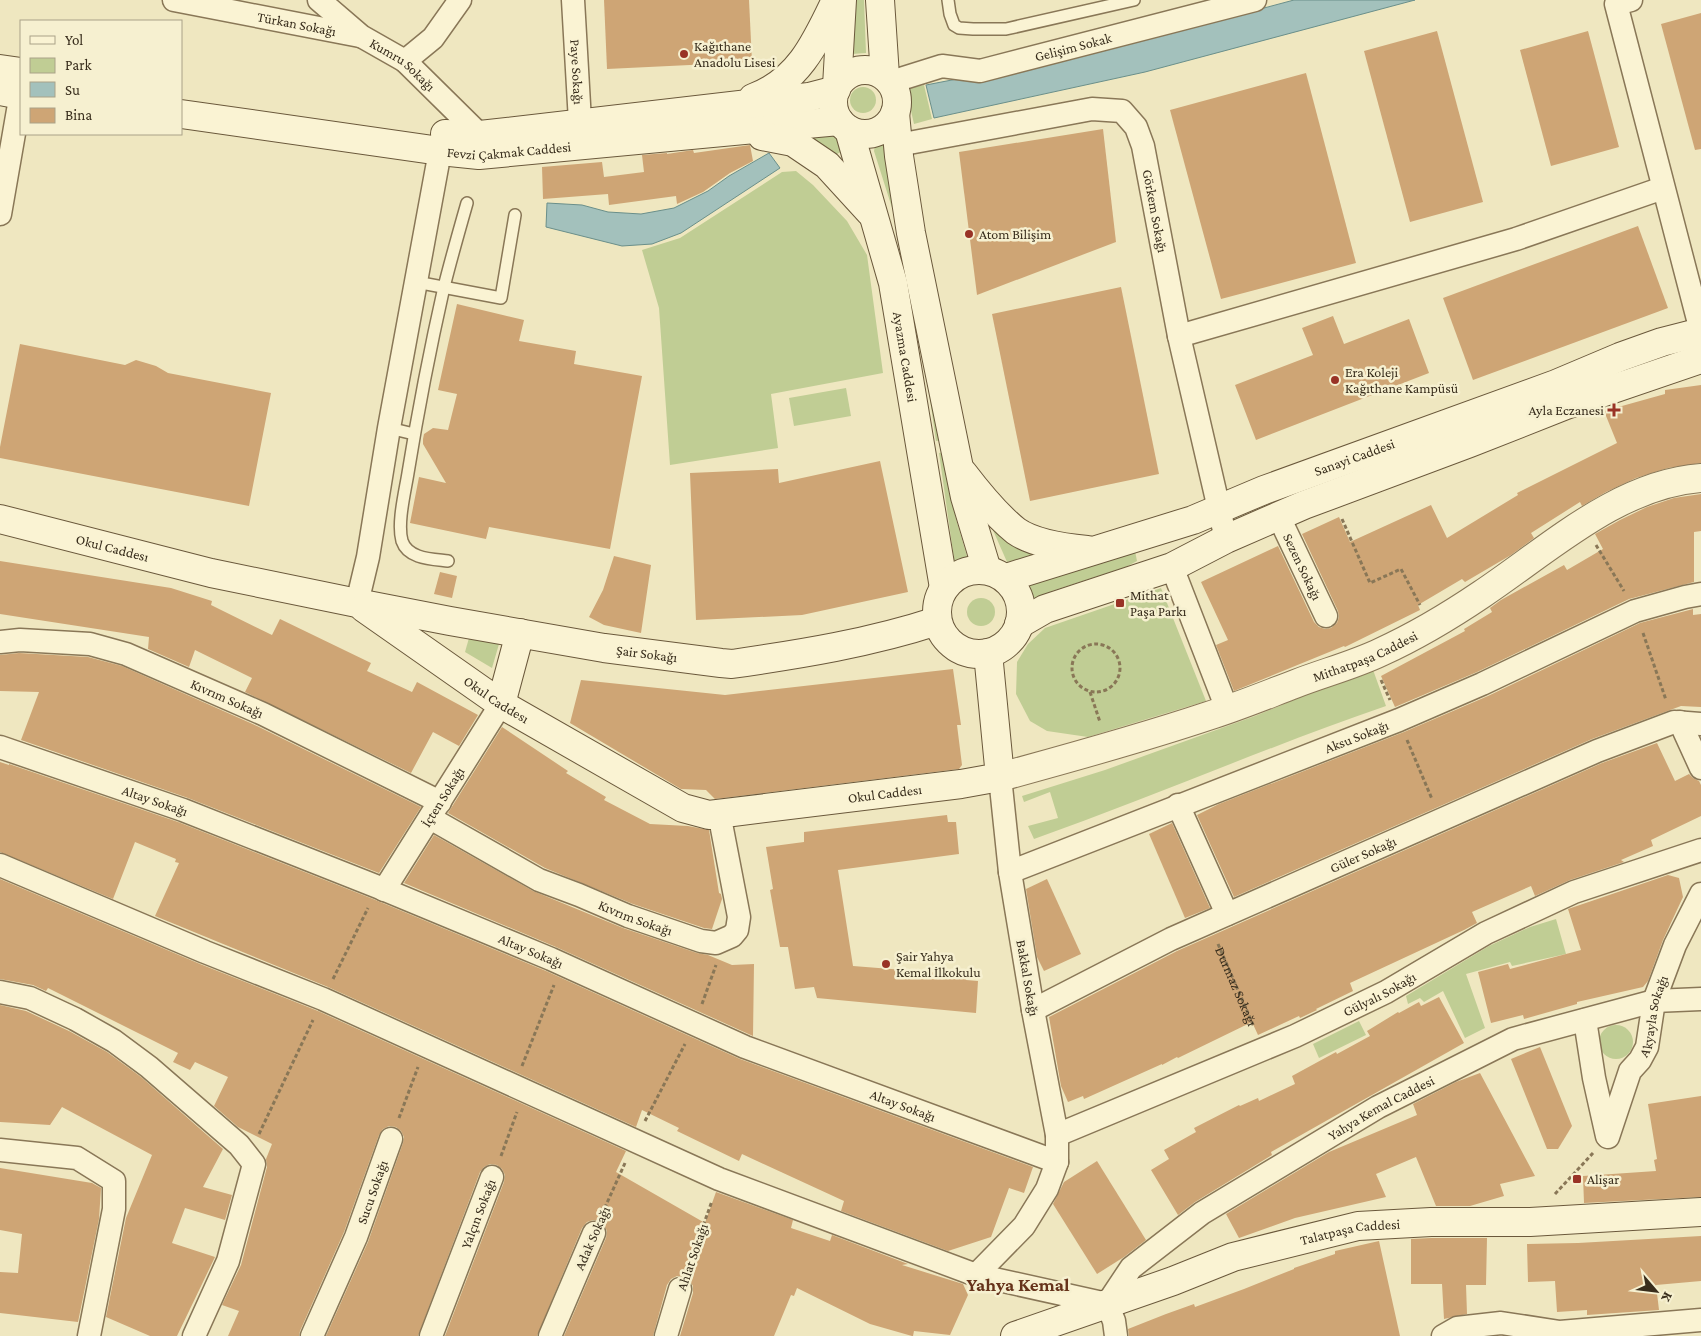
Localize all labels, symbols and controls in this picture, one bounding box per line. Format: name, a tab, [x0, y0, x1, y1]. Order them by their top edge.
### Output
street label: Türkan Sokağı	[256, 8, 338, 39]
legend	[20, 20, 182, 135]
street label: Gelişim Sokak	[1033, 29, 1114, 65]
text: Yol	[65, 32, 83, 48]
street label: Kumru Sokağı	[367, 35, 439, 95]
place label: Kağıthane Anadolu Lisesi	[694, 38, 776, 70]
street label: Paye Sokağı	[567, 39, 587, 105]
marker: Kağıthane Anadolu Lisesi	[678, 48, 690, 60]
text: Park	[65, 57, 92, 73]
text: Su	[65, 82, 80, 98]
text: Bina	[65, 107, 92, 123]
street label: Fevzi Çakmak Caddesi	[446, 138, 572, 163]
street label: Görkem Sokağı	[1140, 168, 1171, 254]
place label: Atom Bilişim	[979, 226, 1051, 242]
marker: Atom Bilişim	[963, 228, 975, 240]
street label: Ayazma Caddesi	[890, 310, 921, 404]
place label: Era Koleji Kağıthane Kampüsü	[1345, 364, 1459, 396]
marker: Era Koleji Kağıthane Kampüsü	[1329, 374, 1341, 386]
place label: Ayla Eczanesi	[1528, 402, 1604, 418]
marker: Ayla Eczanesi	[1608, 404, 1620, 416]
street label: Sanayi Caddesi	[1312, 435, 1397, 479]
street label: Okul Caddesı	[74, 531, 151, 565]
street label: Sezen Sokağı	[1280, 531, 1325, 603]
place label: Mithat Paşa Parkı	[1130, 587, 1187, 619]
marker: Mithat Paşa Parkı	[1114, 597, 1126, 609]
street label: Mithatpaşa Caddesi	[1311, 627, 1420, 685]
street label: Şair Sokağı	[615, 642, 679, 665]
street label: Okul Caddesı	[461, 672, 532, 726]
street label: Kıvrım Sokağı	[188, 675, 266, 721]
street label: Aksu Sokağı	[1322, 717, 1391, 756]
street label: İçten Sokağı	[418, 764, 468, 830]
street label: Okul Caddesı	[847, 781, 923, 806]
street label: Altay Sokağı	[120, 782, 191, 819]
street label: Güler Sokağı	[1327, 833, 1399, 876]
street label: Kıvrım Sokağı	[596, 896, 675, 939]
street label: Altay Sokağı	[496, 930, 566, 972]
street label: Bakkal Sokağı	[1013, 939, 1043, 1018]
street label: Durmaz Sokağı	[1212, 944, 1261, 1029]
place label: Şair Yahya Kemal İlkokulu	[896, 948, 981, 980]
marker: Şair Yahya Kemal İlkokulu	[880, 958, 892, 970]
street label: Gülyalı Sokağı	[1340, 968, 1419, 1020]
street label: Akyayla Sokağı	[1635, 973, 1671, 1060]
street label: Yahya Kemal Caddesi	[1325, 1072, 1437, 1143]
street label: Altay Sokağı	[868, 1086, 938, 1125]
street label: Sucu Sokağı	[353, 1158, 391, 1226]
place label: Alişar	[1587, 1171, 1619, 1187]
marker: Alişar	[1571, 1173, 1583, 1185]
street label: Yalçın Sokağı	[457, 1176, 499, 1251]
street label: Adak Sokağı	[571, 1203, 613, 1272]
street label: Talatpaşa Caddesi	[1298, 1216, 1401, 1248]
street label: Ahlat Sokağı	[673, 1221, 711, 1293]
north arrow	[1631, 1266, 1681, 1316]
district label: Yahya Kemal	[966, 1274, 1070, 1295]
text: K	[1658, 1289, 1677, 1306]

